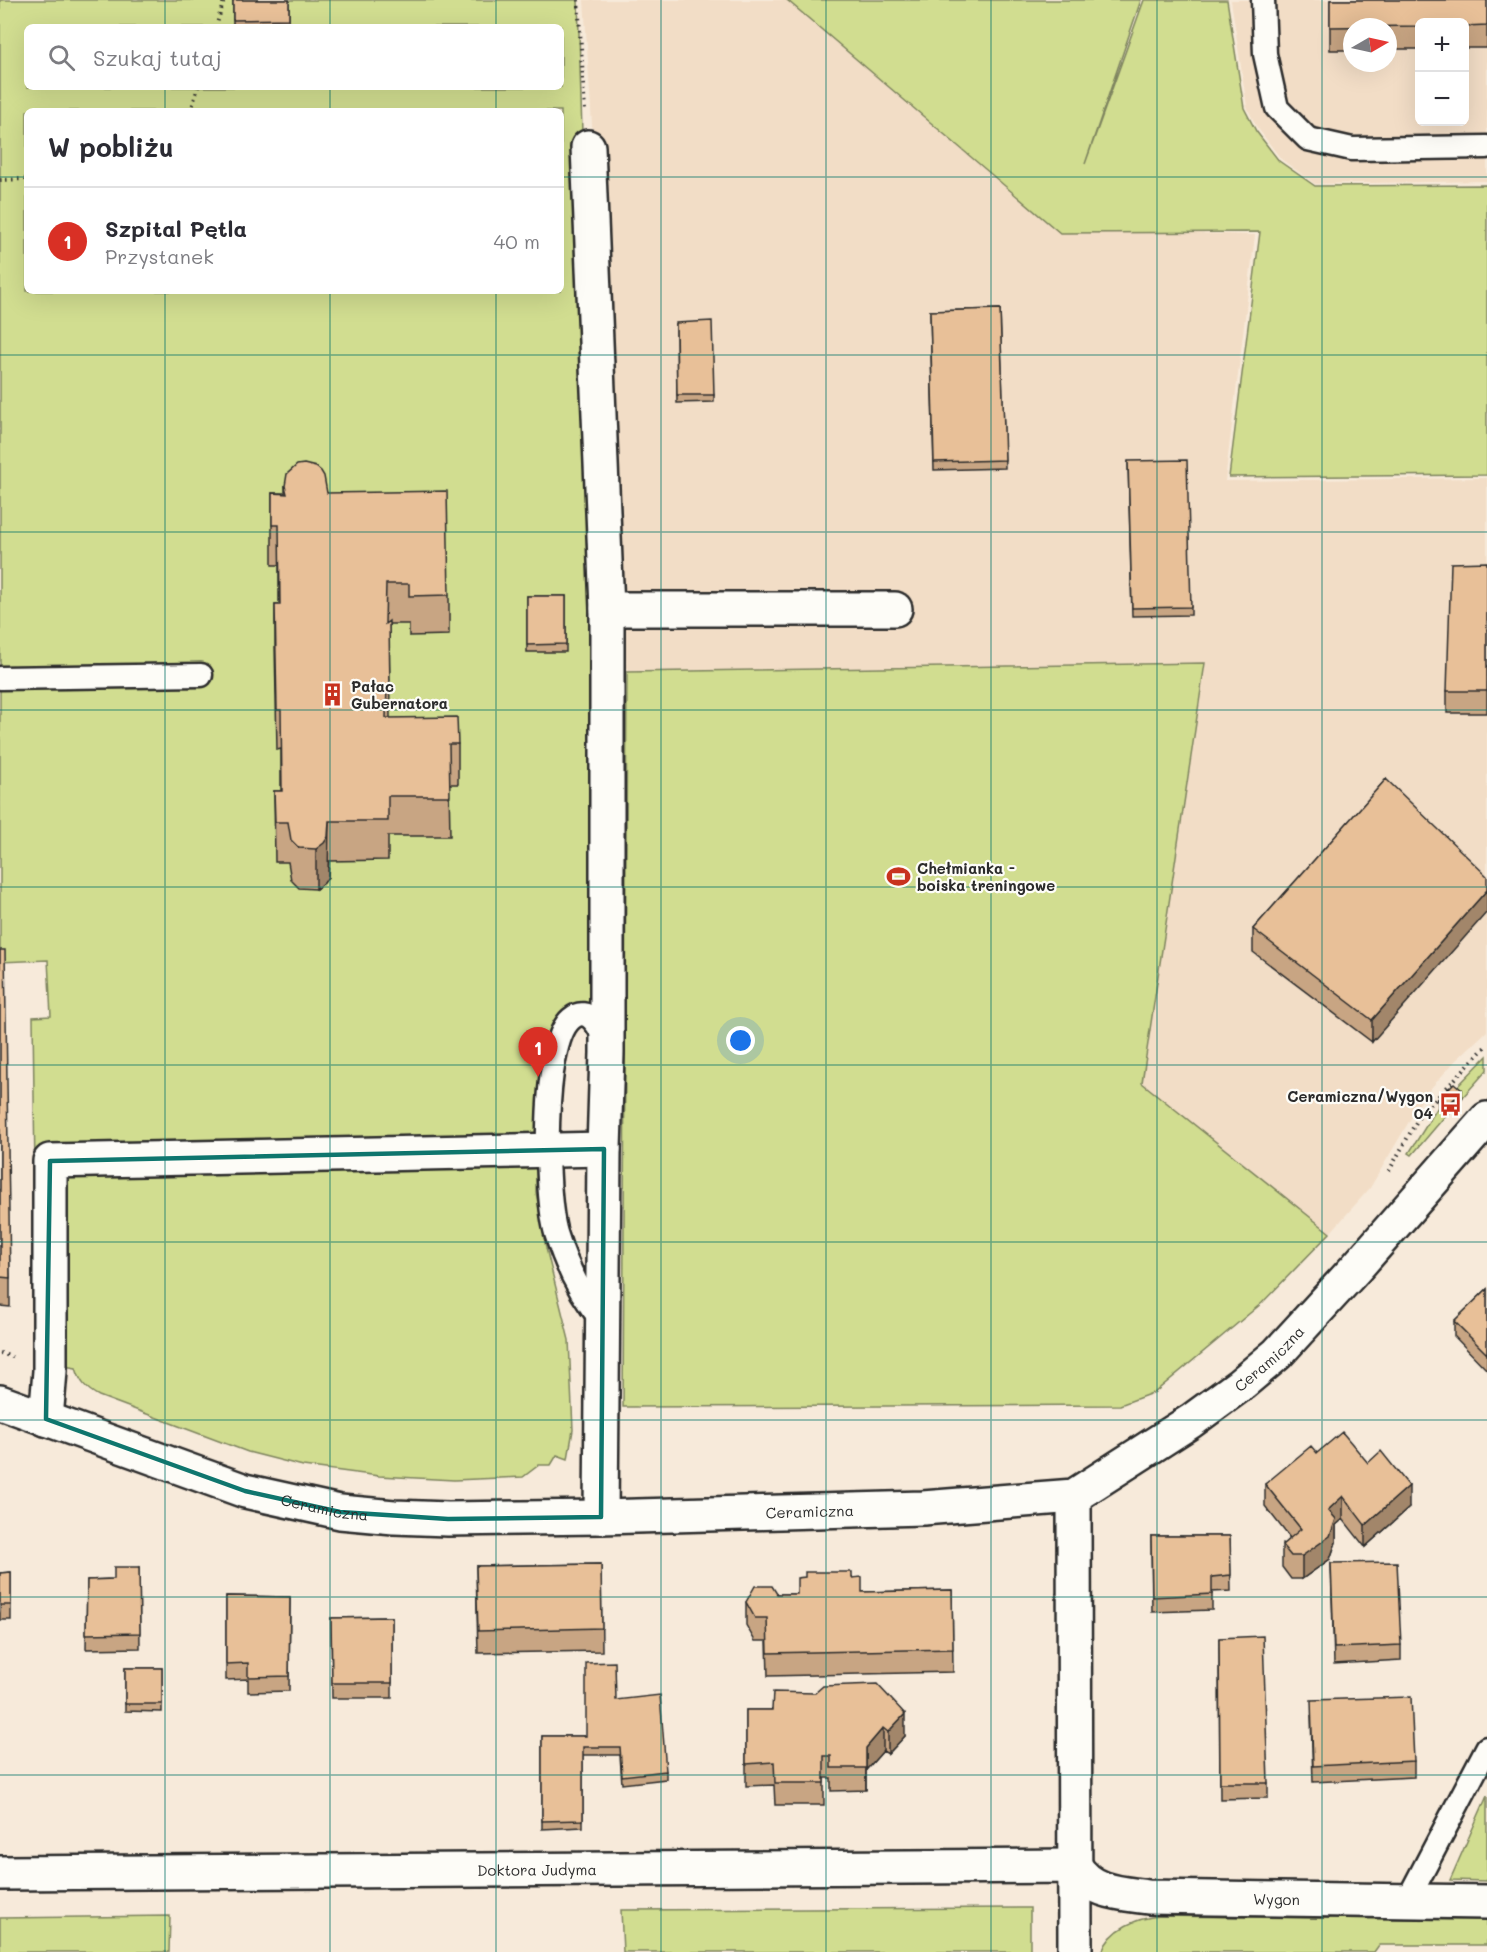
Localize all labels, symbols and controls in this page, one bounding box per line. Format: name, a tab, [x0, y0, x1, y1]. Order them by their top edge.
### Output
north arrow	[1343, 18, 1397, 72]
map controls	[1415, 18, 1469, 126]
button: +	[1415, 18, 1469, 72]
search box	[24, 24, 564, 90]
icon: search	[45, 41, 78, 74]
text: Szukaj tutaj	[93, 43, 222, 72]
button: −	[1415, 72, 1469, 126]
text: W pobliżu	[48, 130, 174, 164]
text: Szpital Pętla	[105, 214, 247, 243]
text: 1	[63, 228, 72, 254]
text: 40 m	[494, 228, 540, 254]
text: Przystanek	[105, 243, 214, 269]
place label: Pałac Gubernatora	[351, 676, 448, 713]
building icon: Pałac Gubernatora	[320, 682, 346, 708]
place label: Chełmianka - boiska treningowe	[917, 858, 1055, 895]
sports icon: Chełmianka - boiska treningowe	[886, 864, 912, 890]
your location	[726, 1026, 755, 1055]
pin: 1	[518, 1028, 558, 1077]
place label: Ceramiczna/Wygon 04	[1287, 1086, 1433, 1123]
bus stop icon: Ceramiczna/Wygon 04	[1438, 1092, 1464, 1118]
street label: Ceramiczna	[1230, 1321, 1308, 1396]
street label: Ceramiczna	[279, 1489, 369, 1525]
street label: Ceramiczna	[765, 1500, 854, 1522]
street label: Doktora Judyma	[477, 1859, 597, 1880]
street label: Wygon	[1253, 1889, 1300, 1909]

